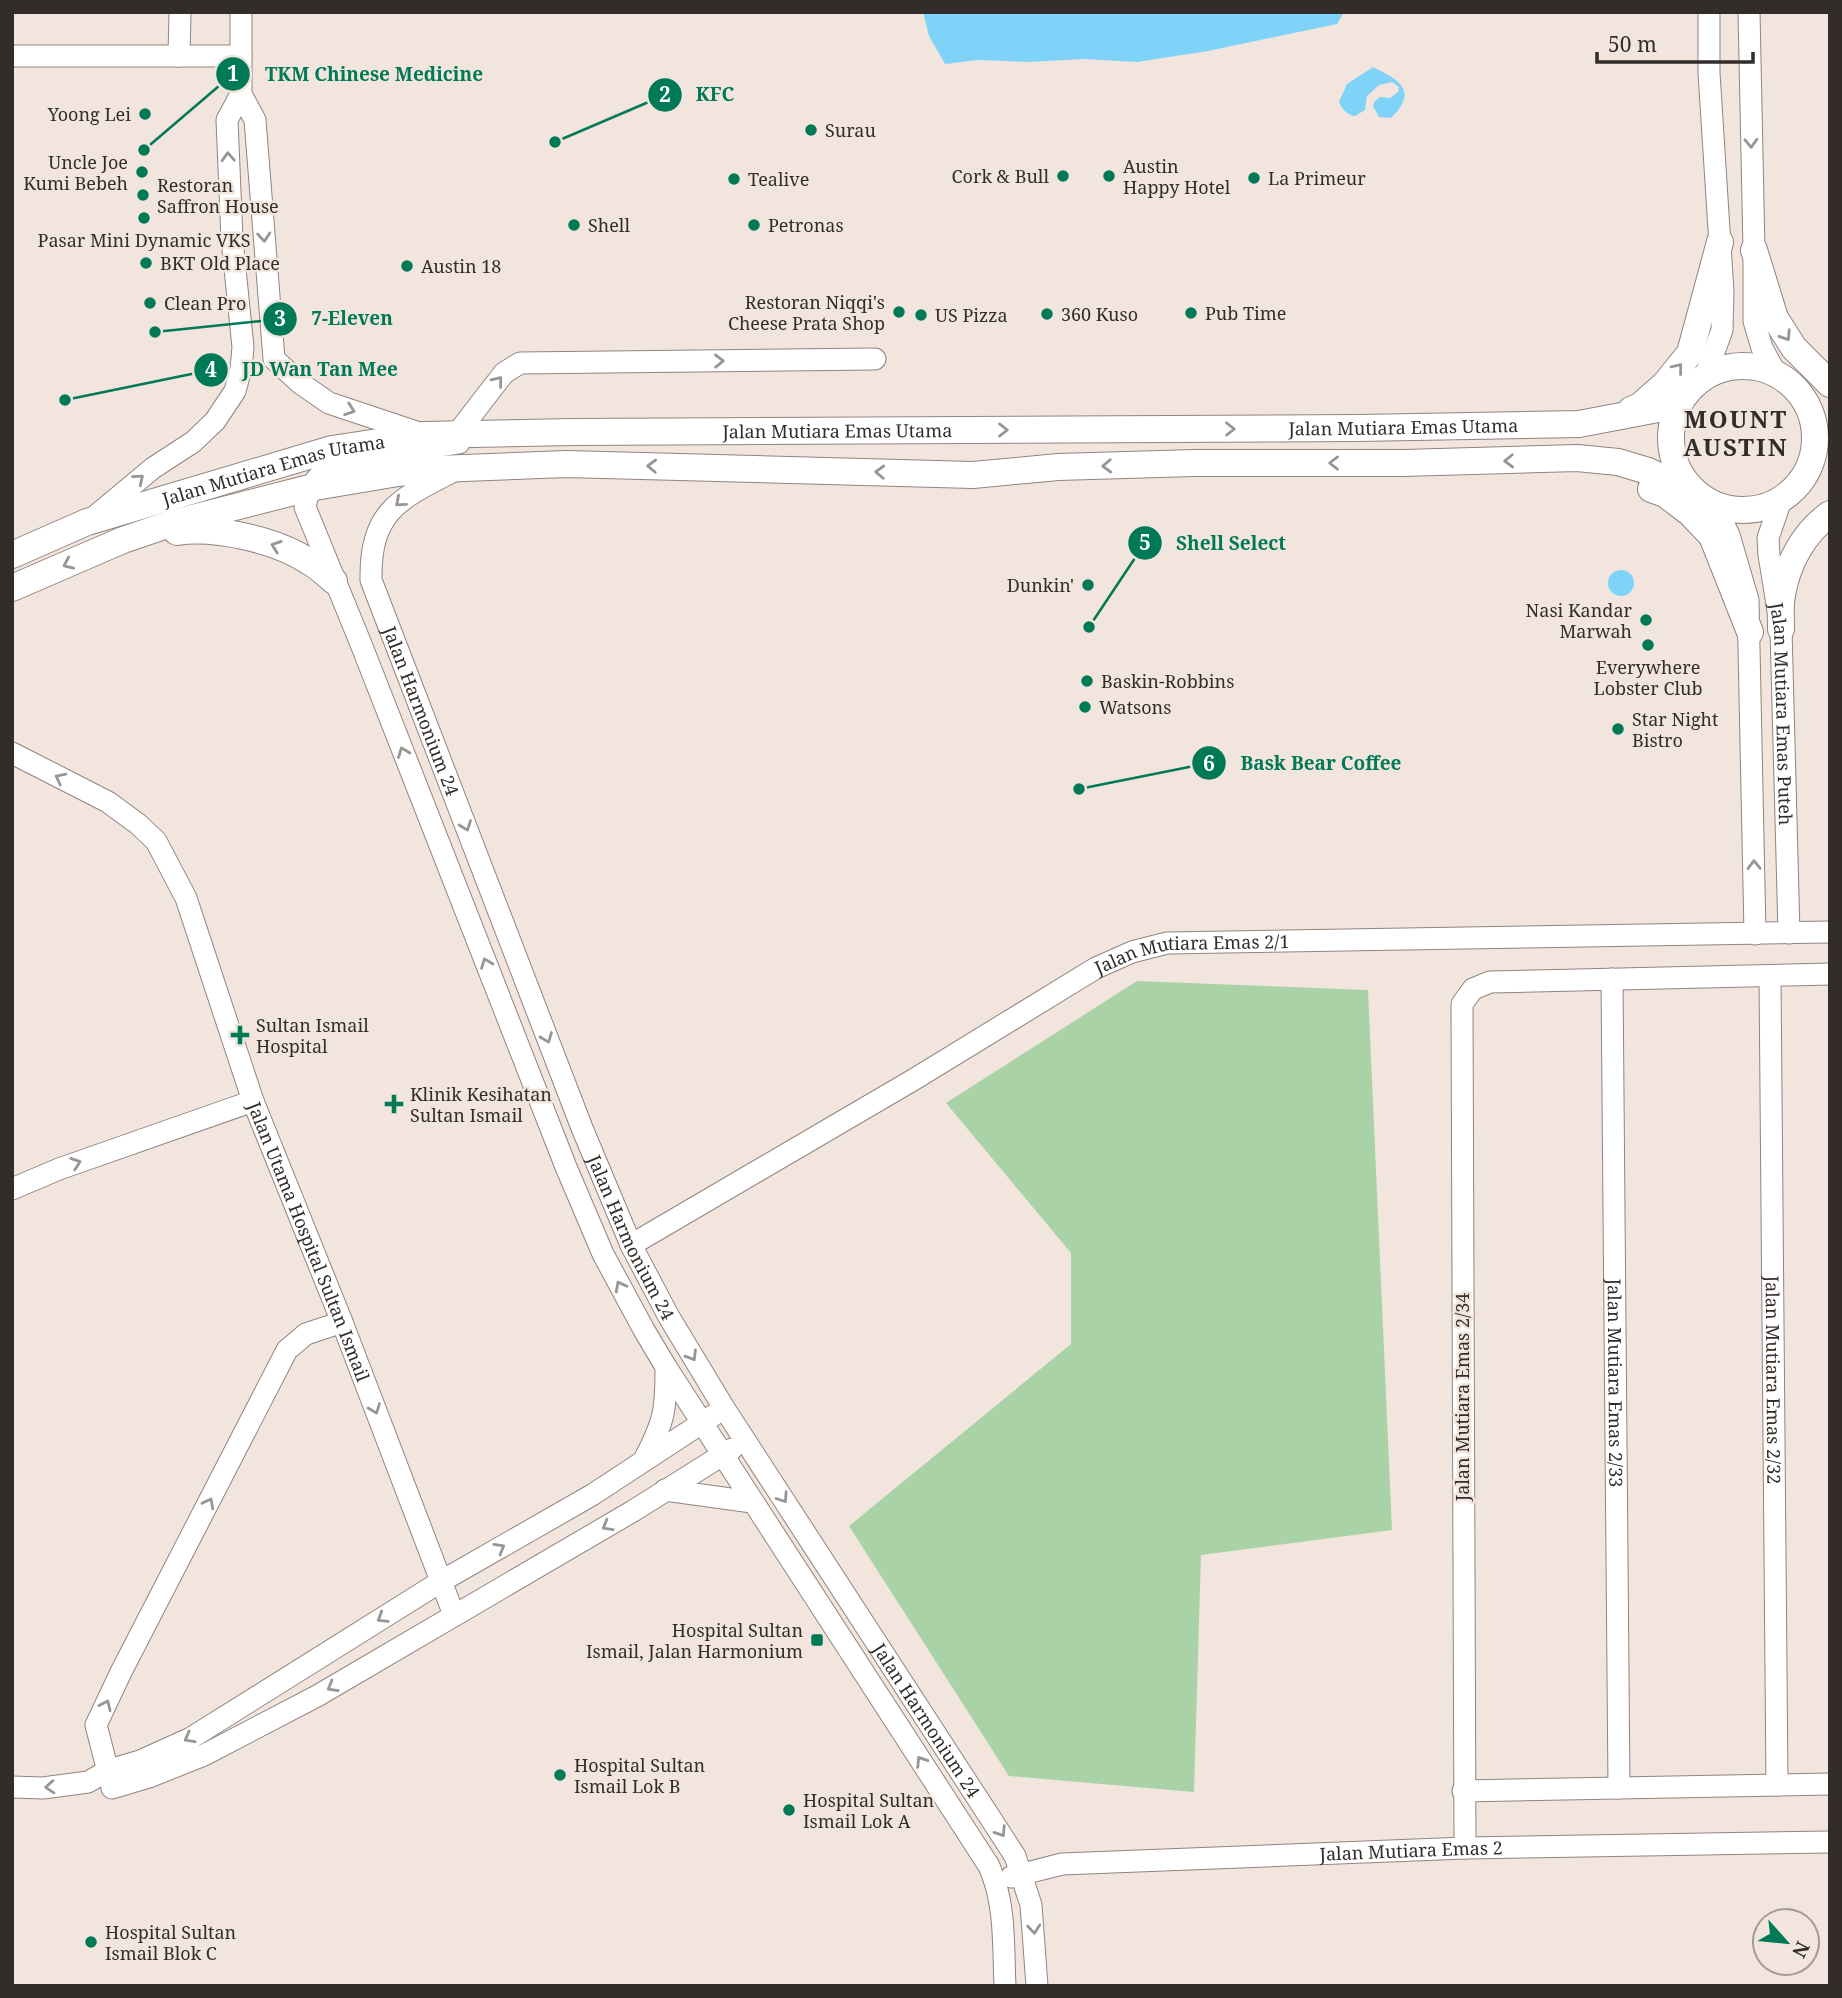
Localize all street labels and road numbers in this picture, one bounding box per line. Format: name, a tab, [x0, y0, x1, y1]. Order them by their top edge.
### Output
street label: Jalan Mutiara Emas Utama	[1287, 413, 1518, 440]
street label: Jalan Mutiara Emas Utama	[721, 418, 952, 443]
street label: Jalan Mutiara Emas Utama	[158, 429, 387, 511]
street label: Jalan Mutiara Emas Puteh	[1765, 600, 1798, 826]
street label: Jalan Harmonium 24	[378, 622, 465, 799]
street label: Jalan Mutiara Emas 2/1	[1090, 929, 1290, 980]
street label: Jalan Utama Hospital Sultan Ismail	[242, 1097, 376, 1385]
street label: Jalan Harmonium 24	[582, 1150, 680, 1324]
street label: Jalan Mutiara Emas 2/32	[1761, 1275, 1786, 1484]
street label: Jalan Mutiara Emas 2/33	[1603, 1278, 1628, 1487]
street label: Jalan Mutiara Emas 2/34	[1450, 1293, 1474, 1502]
street label: Jalan Harmonium 24	[867, 1638, 986, 1802]
street label: Jalan Mutiara Emas 2	[1318, 1835, 1503, 1866]

